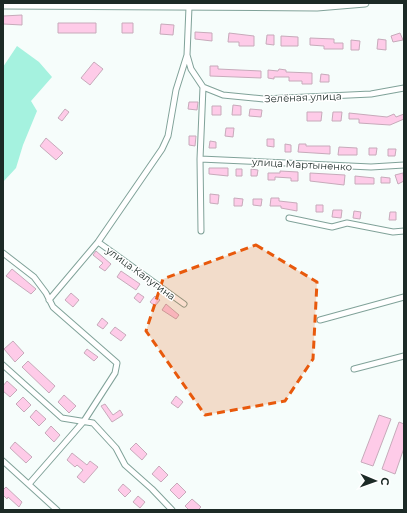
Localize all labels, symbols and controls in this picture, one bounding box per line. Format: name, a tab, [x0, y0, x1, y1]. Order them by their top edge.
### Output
street label: Зелёная улица	[264, 90, 342, 105]
street label: улица Мартыненко	[251, 155, 352, 174]
street label: улица Калугина	[103, 243, 178, 303]
north arrow	[355, 461, 395, 501]
text: С	[378, 477, 392, 486]

